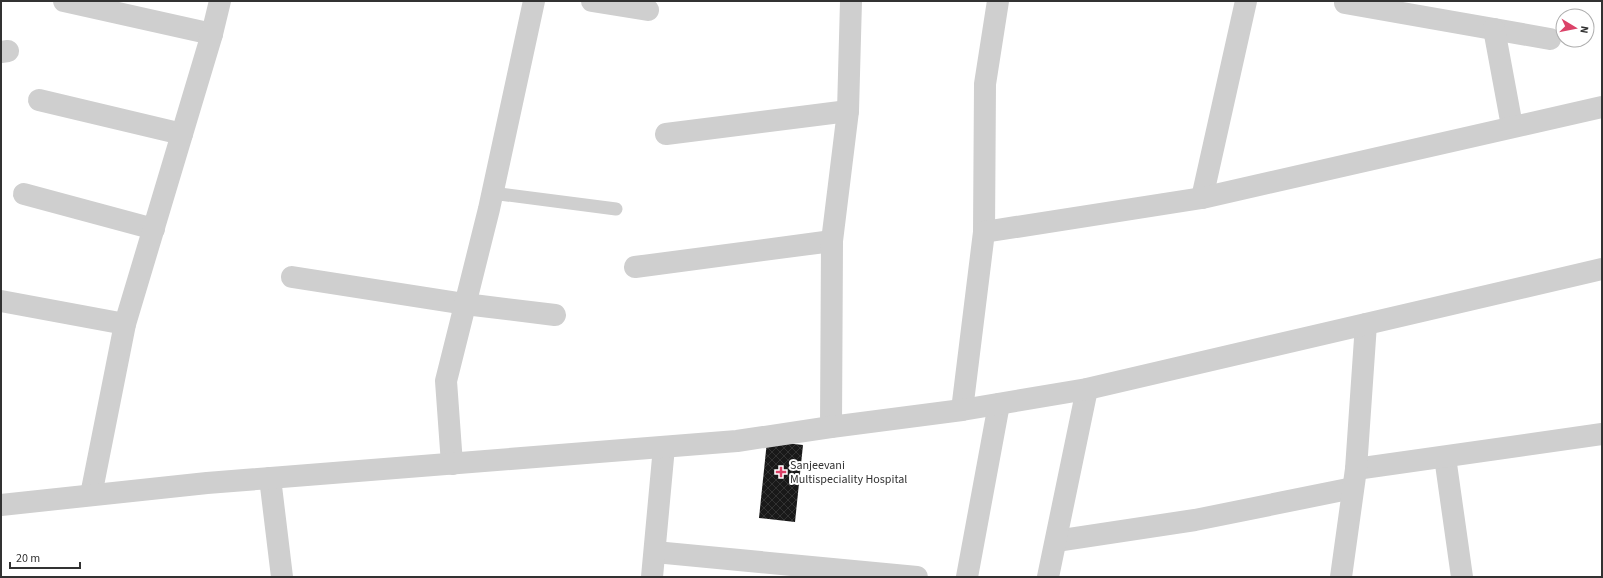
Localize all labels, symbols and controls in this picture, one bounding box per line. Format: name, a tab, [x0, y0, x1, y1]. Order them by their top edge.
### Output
north arrow	[1555, 8, 1595, 48]
text: N	[1576, 25, 1592, 35]
place label: Sanjeevani Multispeciality Hospital	[790, 457, 907, 488]
marker: Sanjeevani Multispeciality Hospital	[775, 466, 787, 478]
scale bar	[10, 544, 80, 570]
text: 20 m	[16, 550, 40, 567]

